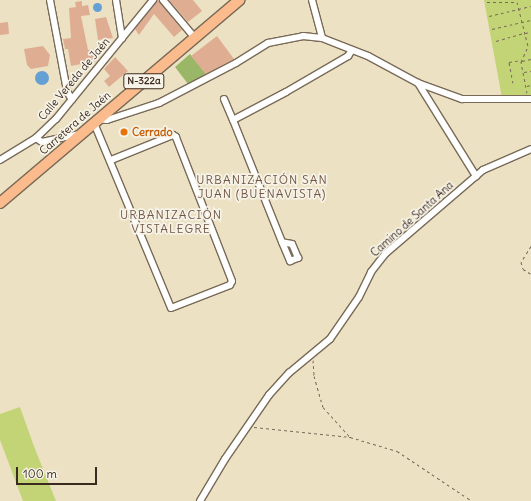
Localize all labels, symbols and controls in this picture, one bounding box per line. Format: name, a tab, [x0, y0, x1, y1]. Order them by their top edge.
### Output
street label: Calle Vereda de Jaén	[36, 35, 112, 123]
road number: N-322a	[123, 73, 165, 89]
street label: Carretera de Jaén	[37, 89, 113, 157]
place label: Cerrado	[132, 125, 173, 139]
marker: Cerrado	[119, 127, 129, 137]
district label: URBANIZACIÓN SAN JUAN (BUENAVISTA)	[196, 173, 328, 201]
street label: Camino de Santa Ana	[368, 178, 456, 260]
district label: URBANIZACIÓN VISTALEGRE	[120, 208, 222, 236]
scale bar	[18, 459, 99, 485]
text: 100 m	[23, 466, 57, 481]

